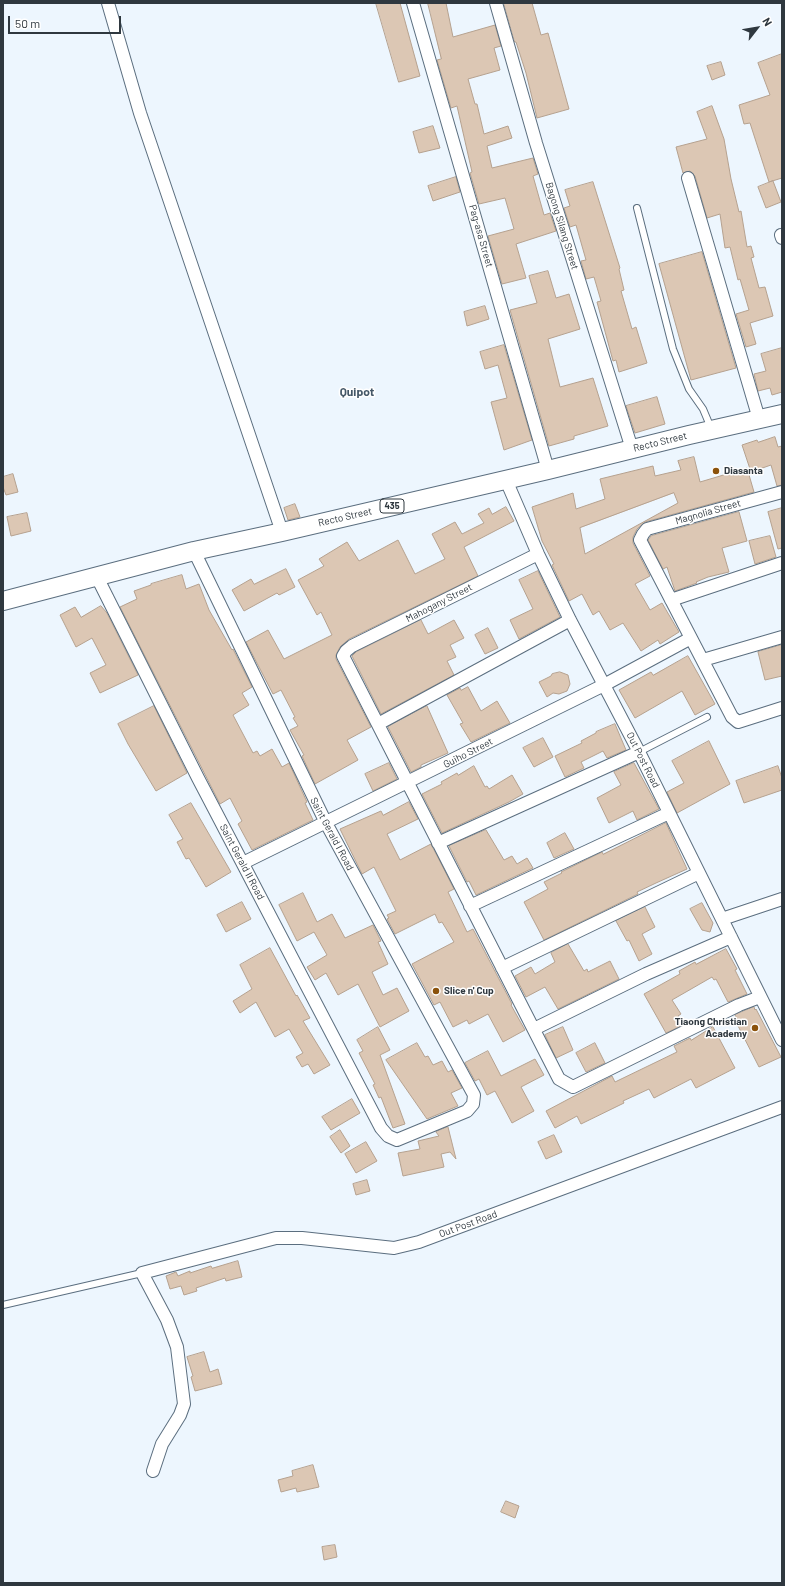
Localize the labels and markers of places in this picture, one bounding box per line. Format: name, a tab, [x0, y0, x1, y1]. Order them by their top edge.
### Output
place label: Diasanta	[724, 465, 763, 477]
marker: Diasanta	[711, 466, 721, 476]
place label: Slice n' Cup	[444, 985, 494, 997]
marker: Slice n' Cup	[431, 986, 441, 996]
place label: Tiaong Christian Academy	[675, 1016, 747, 1040]
marker: Tiaong Christian Academy	[750, 1023, 760, 1033]

